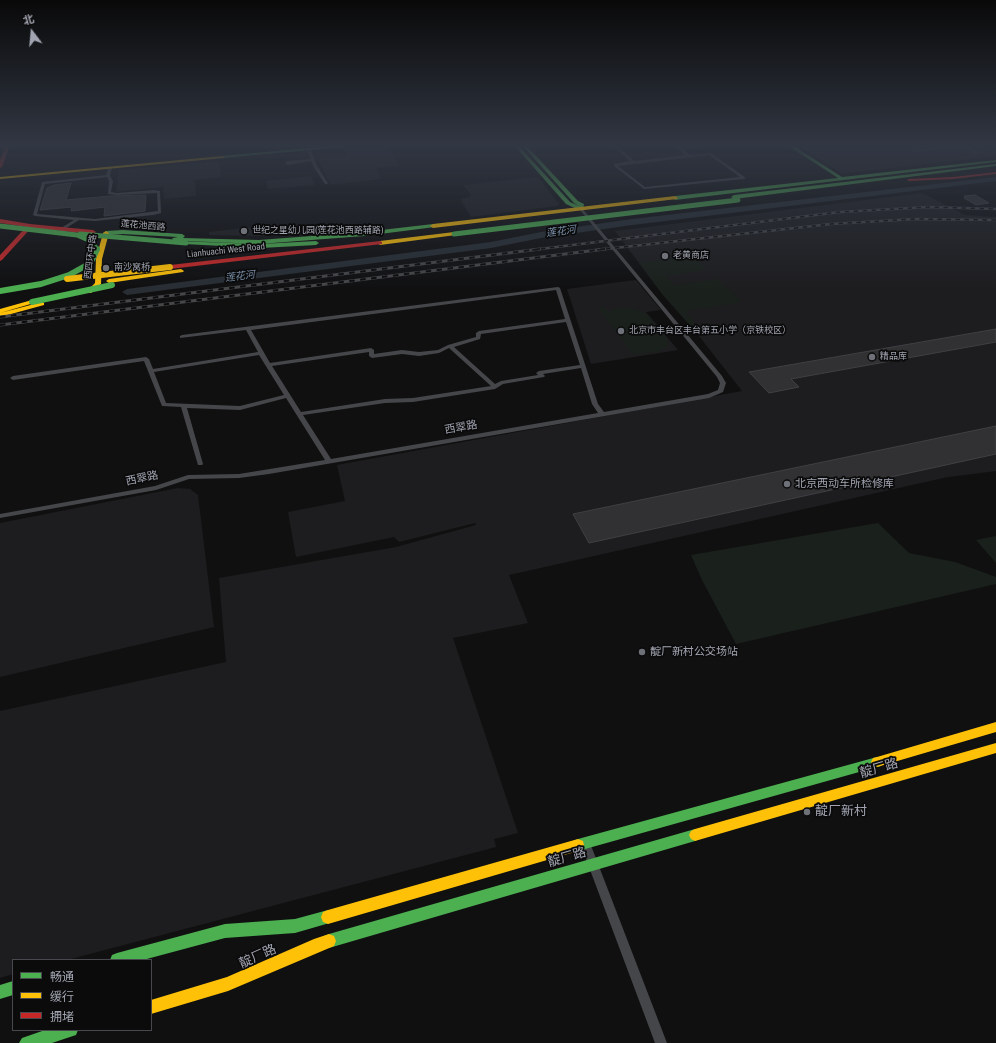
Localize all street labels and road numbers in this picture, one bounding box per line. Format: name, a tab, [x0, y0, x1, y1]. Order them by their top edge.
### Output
street label: 莲花池西路	[120, 219, 166, 233]
street label: 西四环中路	[83, 234, 99, 280]
street label: Lianhuachi West Road	[186, 242, 266, 260]
street label: 西翠路	[444, 419, 478, 437]
street label: 西翠路	[124, 469, 160, 489]
street label: 靛厂路	[858, 756, 900, 782]
street label: 靛厂路	[546, 845, 588, 871]
street label: 靛厂路	[237, 942, 279, 972]

